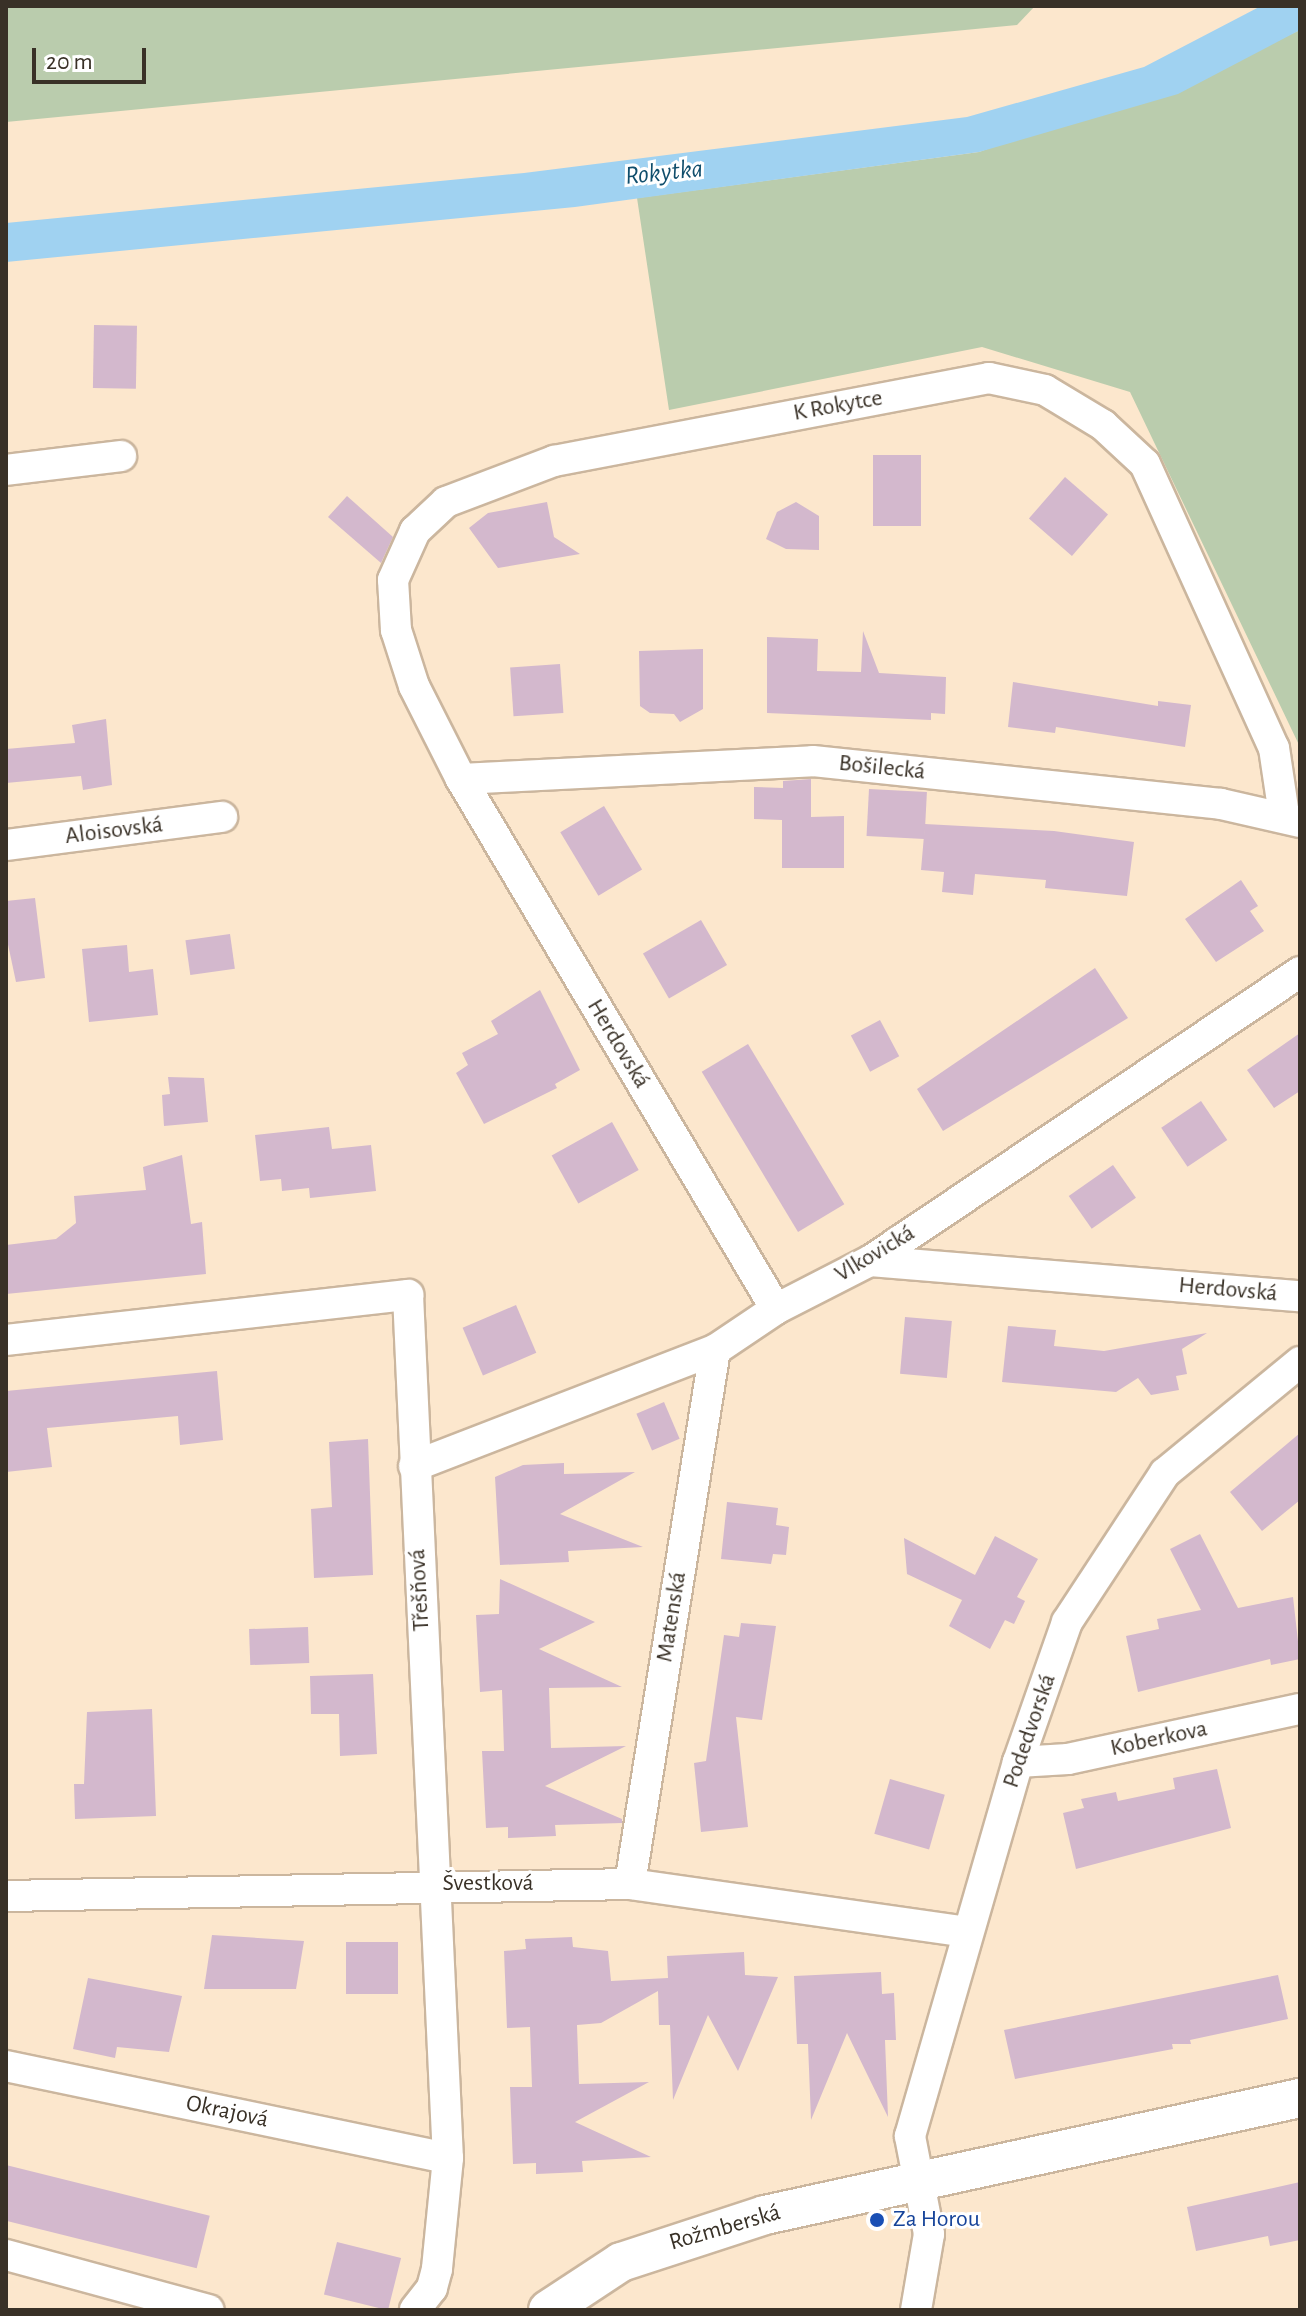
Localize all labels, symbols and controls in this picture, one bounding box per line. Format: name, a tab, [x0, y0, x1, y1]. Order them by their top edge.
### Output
scale bar	[36, 32, 150, 82]
text: 20 m	[46, 50, 93, 74]
water label: Rokytka	[624, 153, 704, 193]
street label: K Rokytce	[791, 384, 885, 428]
street label: Bošilecká	[837, 749, 927, 787]
street label: Aloisovská	[63, 811, 165, 851]
street label: Herdovská	[580, 994, 656, 1094]
street label: Vlkovická	[830, 1219, 920, 1289]
street label: Herdovská	[1177, 1271, 1279, 1309]
street label: Třešňová	[403, 1548, 437, 1632]
street label: Matenská	[651, 1570, 693, 1664]
street label: Podedvorská	[997, 1670, 1063, 1792]
street label: Koberkova	[1108, 1715, 1210, 1763]
street label: Švestková	[442, 1870, 534, 1898]
street label: Okrajová	[183, 2089, 271, 2135]
street label: Rožmberská	[666, 2198, 784, 2258]
place label: Za Horou	[893, 2206, 980, 2234]
marker: Za Horou	[868, 2211, 886, 2229]

